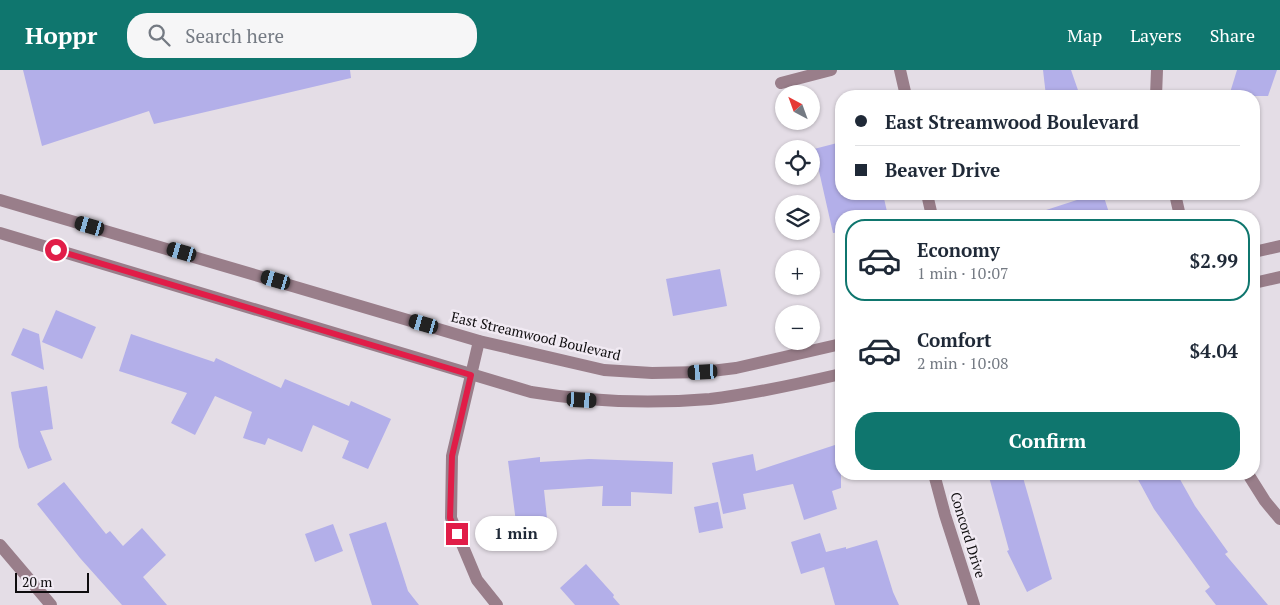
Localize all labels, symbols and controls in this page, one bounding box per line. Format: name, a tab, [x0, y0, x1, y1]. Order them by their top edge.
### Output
search box	[127, 13, 477, 58]
text: Hoppr	[25, 19, 97, 51]
icon: search	[145, 21, 173, 49]
text: Search here	[185, 23, 284, 48]
text: Map	[1067, 23, 1102, 47]
text: Layers	[1130, 23, 1182, 47]
text: Share	[1210, 23, 1255, 47]
north arrow	[775, 85, 820, 130]
map controls	[775, 85, 820, 350]
text: East Streamwood Boulevard	[885, 109, 1139, 134]
button: locate	[775, 140, 820, 185]
text: Beaver Drive	[885, 157, 1000, 182]
button: layers	[775, 195, 820, 240]
car	[73, 215, 106, 237]
text: Economy	[917, 237, 1000, 262]
icon: car	[857, 238, 902, 283]
route start	[45, 239, 67, 261]
car	[165, 241, 198, 263]
text: $2.99	[1189, 248, 1238, 273]
button: +	[775, 250, 820, 295]
text: 1 min · 10:07	[917, 262, 1009, 284]
car	[259, 269, 292, 291]
button: −	[775, 305, 820, 350]
street label: East Streamwood Boulevard	[449, 307, 623, 364]
car	[407, 313, 440, 335]
text: Comfort	[917, 327, 992, 352]
icon: car	[857, 328, 902, 373]
text: $4.04	[1189, 338, 1238, 363]
text: 2 min · 10:08	[917, 352, 1009, 374]
car	[687, 364, 718, 380]
car	[566, 392, 597, 408]
button: Confirm	[855, 412, 1240, 470]
street label: Concord Drive	[946, 490, 991, 580]
callout: 1 min	[474, 516, 557, 552]
text: 1 min	[494, 522, 538, 544]
route end	[446, 523, 468, 545]
scale bar	[15, 570, 89, 593]
text: 20 m	[22, 572, 52, 591]

